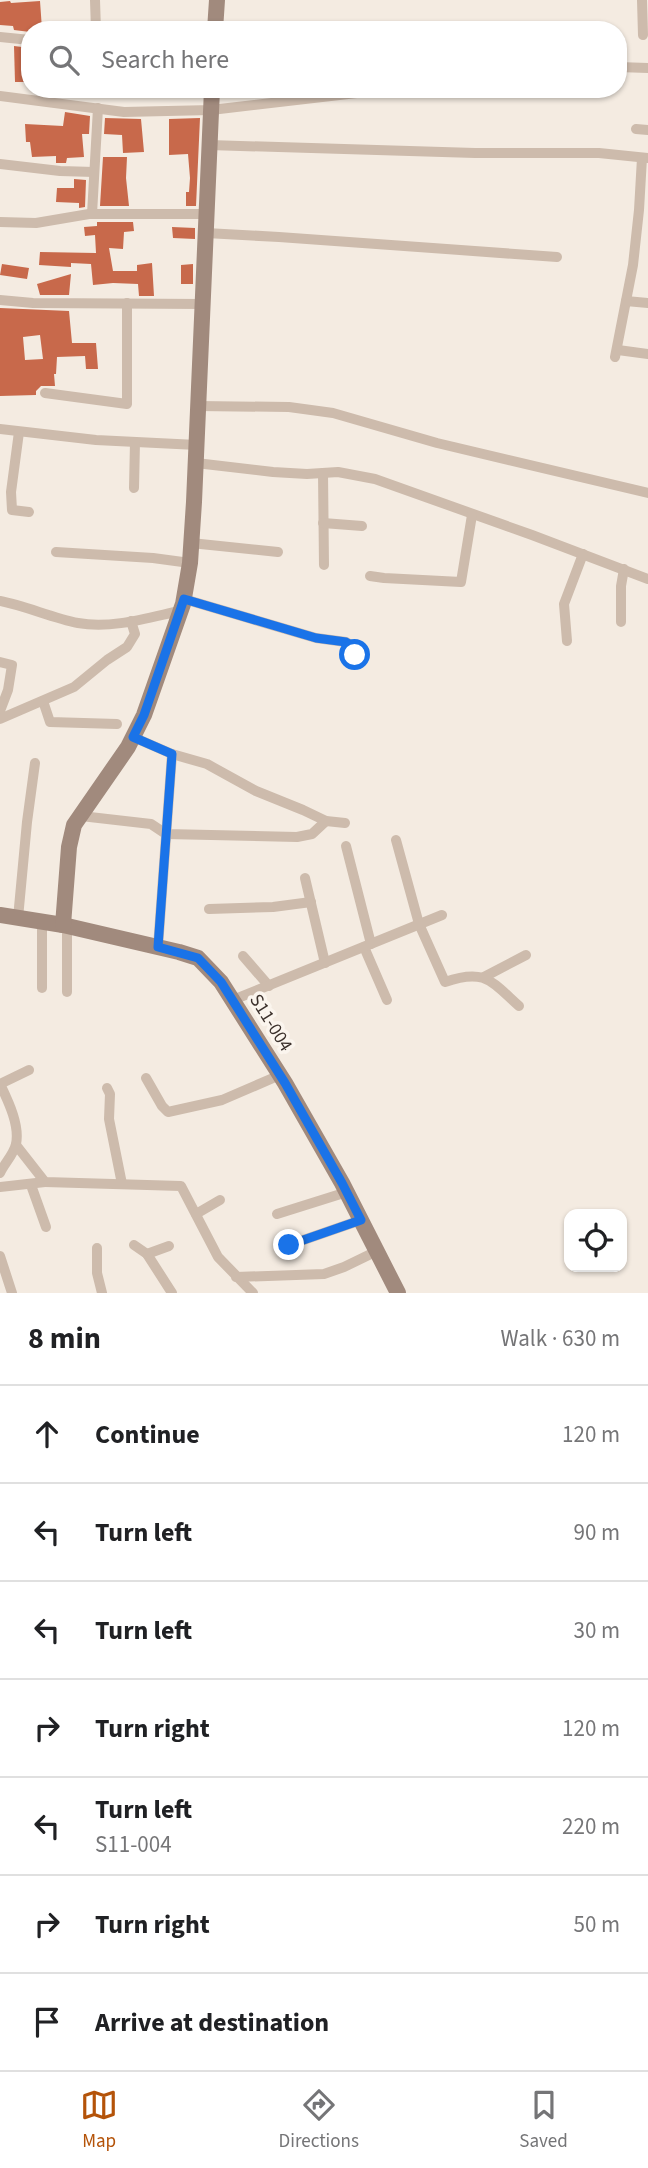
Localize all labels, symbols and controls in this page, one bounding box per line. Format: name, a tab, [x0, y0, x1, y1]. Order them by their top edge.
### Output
search box	[21, 21, 627, 98]
icon: search	[45, 41, 83, 79]
text: Search here	[101, 41, 229, 78]
route start	[339, 639, 370, 670]
street label: S11-004	[243, 989, 299, 1057]
map controls	[564, 1209, 627, 1272]
button: locate	[564, 1209, 627, 1272]
route end	[273, 1229, 304, 1260]
text: 8 min	[28, 1317, 101, 1360]
text: Walk · 630 m	[501, 1322, 620, 1355]
icon: ahead	[28, 1415, 66, 1453]
text: Continue	[95, 1416, 200, 1453]
text: 120 m	[562, 1418, 620, 1451]
icon: left	[28, 1513, 66, 1551]
text: Turn left	[95, 1514, 192, 1551]
text: 90 m	[573, 1516, 620, 1549]
icon: left	[28, 1611, 66, 1649]
text: Turn left	[95, 1612, 192, 1649]
text: 30 m	[573, 1614, 620, 1647]
icon: right	[28, 1709, 66, 1747]
text: Turn right	[95, 1710, 210, 1747]
text: 120 m	[562, 1712, 620, 1745]
text: Turn left	[95, 1791, 192, 1828]
icon: left	[28, 1807, 66, 1845]
text: 220 m	[562, 1810, 620, 1843]
text: S11-004	[95, 1828, 172, 1861]
icon: right	[28, 1905, 66, 1943]
text: Turn right	[95, 1906, 210, 1943]
text: 50 m	[573, 1908, 620, 1941]
icon: arrive	[28, 2003, 66, 2041]
text: Arrive at destination	[95, 2004, 329, 2041]
tab: Map	[80, 2086, 118, 2155]
tab: Directions	[279, 2086, 359, 2155]
tab: Saved	[519, 2086, 568, 2155]

